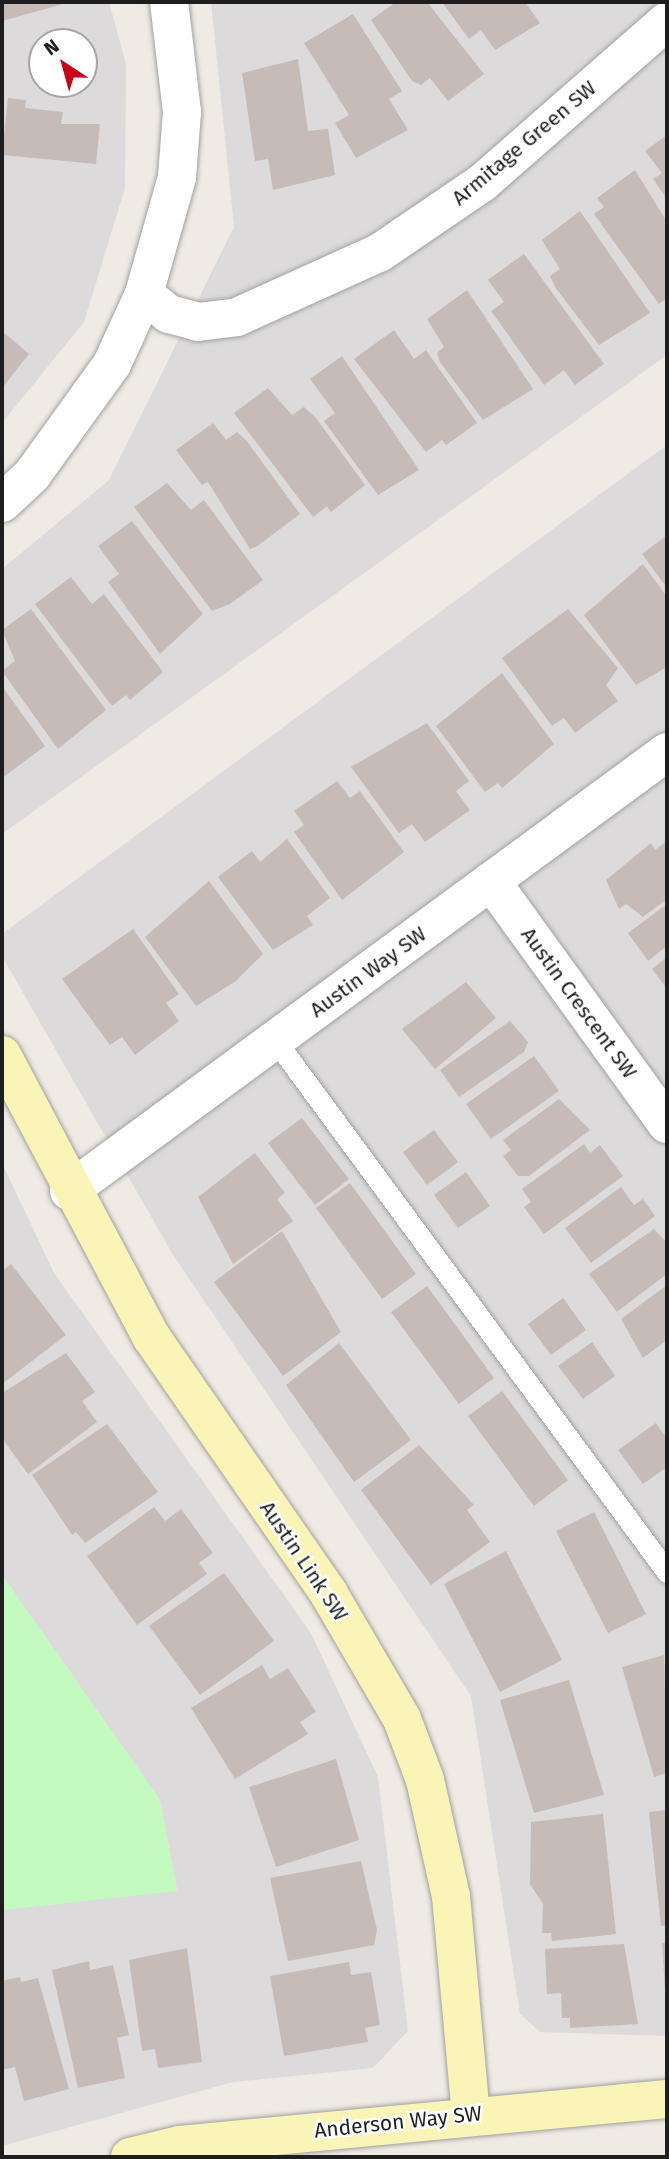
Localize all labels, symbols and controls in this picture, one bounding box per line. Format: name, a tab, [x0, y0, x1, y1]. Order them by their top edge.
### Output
north arrow	[28, 28, 98, 98]
text: N	[40, 34, 63, 60]
street label: Armitage Green SW	[447, 75, 601, 211]
street label: Austin Way SW	[305, 921, 431, 1023]
street label: Austin Crescent SW	[516, 922, 642, 1084]
street label: Austin Link SW	[255, 1496, 353, 1626]
street label: Anderson Way SW	[313, 2101, 483, 2143]

